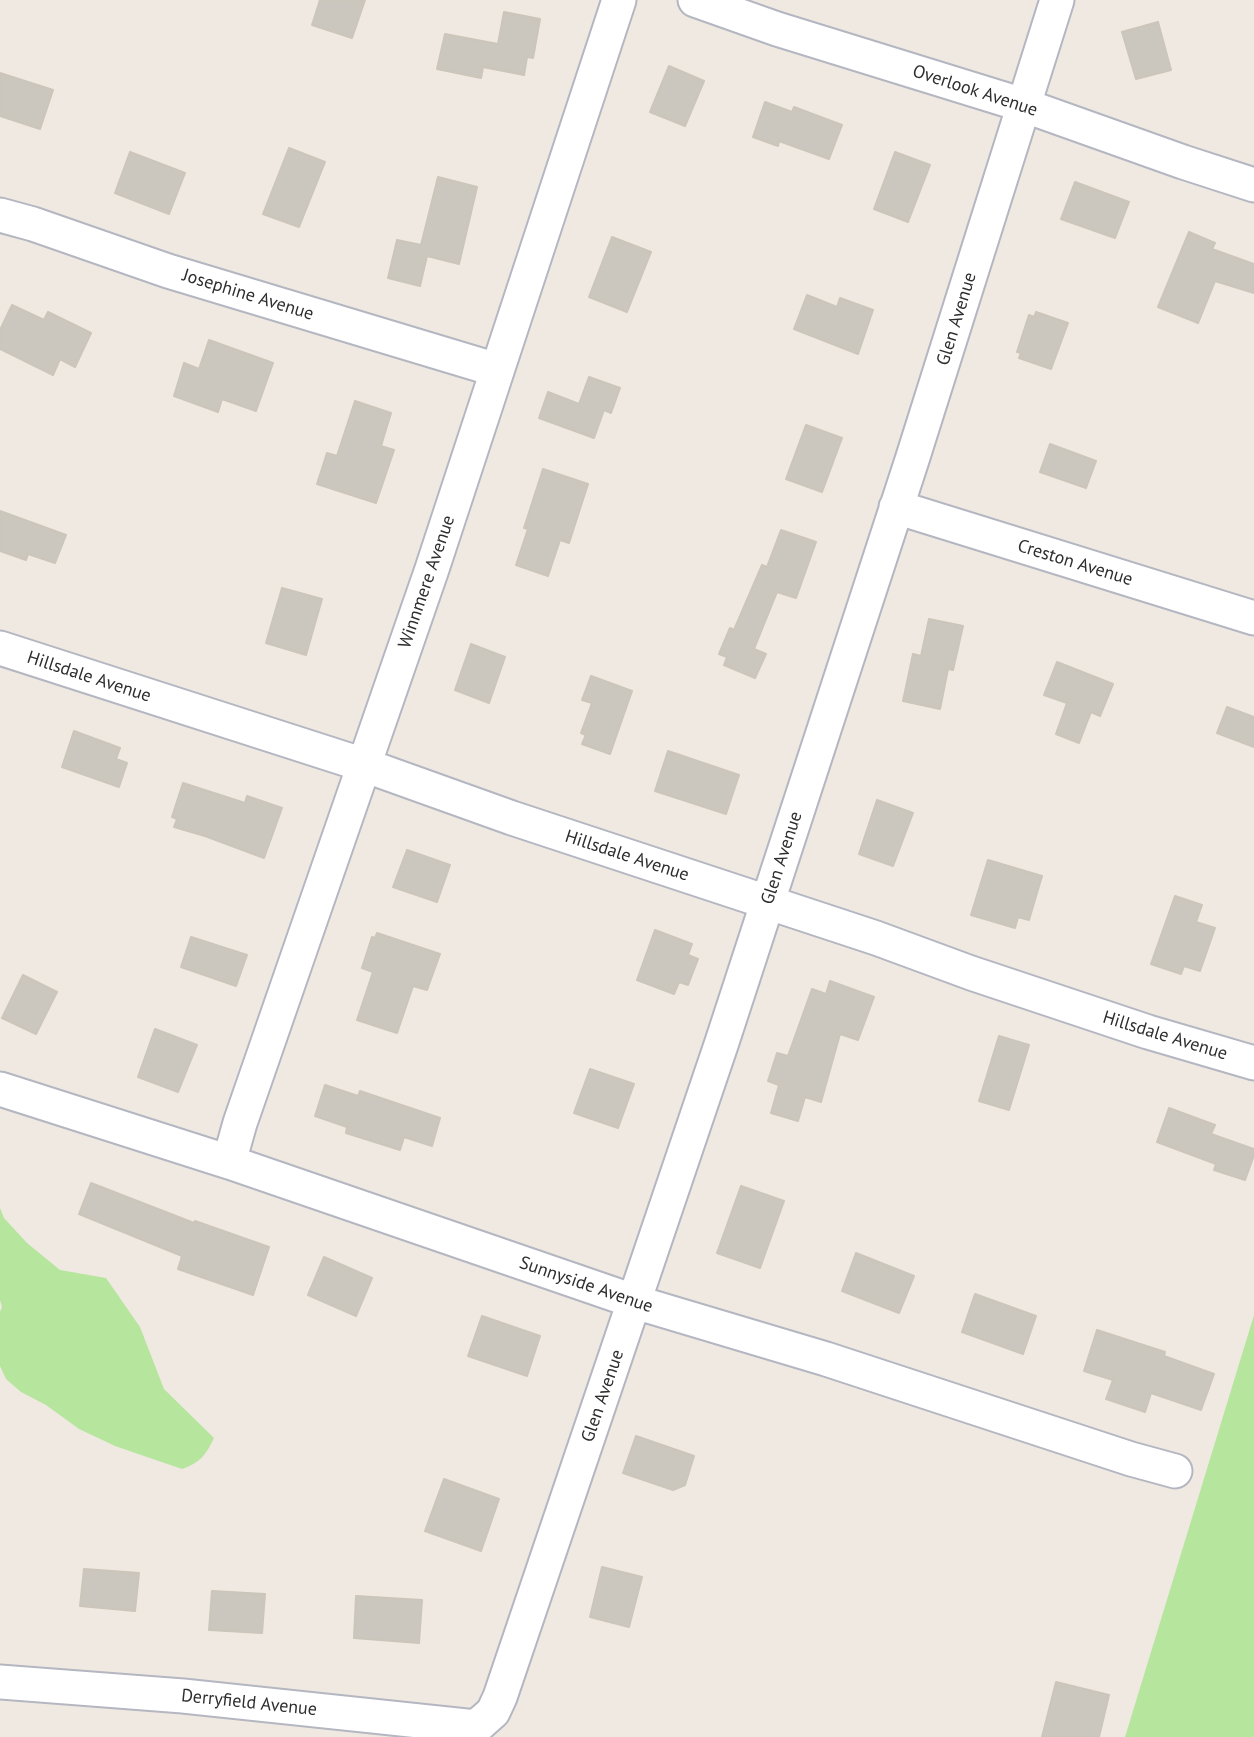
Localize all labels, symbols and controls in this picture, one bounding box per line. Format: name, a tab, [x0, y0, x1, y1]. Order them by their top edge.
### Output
street label: Overlook Avenue	[910, 61, 1040, 121]
street label: Josephine Avenue	[180, 265, 316, 325]
street label: Glen Avenue	[933, 270, 981, 368]
street label: Winnmere Avenue	[394, 513, 460, 651]
street label: Creston Avenue	[1015, 535, 1135, 591]
street label: Hillsdale Avenue	[24, 647, 154, 707]
street label: Glen Avenue	[757, 809, 807, 907]
street label: Hillsdale Avenue	[562, 826, 692, 886]
street label: Hillsdale Avenue	[1100, 1007, 1230, 1065]
street label: Sunnyside Avenue	[516, 1252, 656, 1318]
street label: Glen Avenue	[577, 1347, 629, 1445]
street label: Derryfield Avenue	[180, 1685, 318, 1721]

